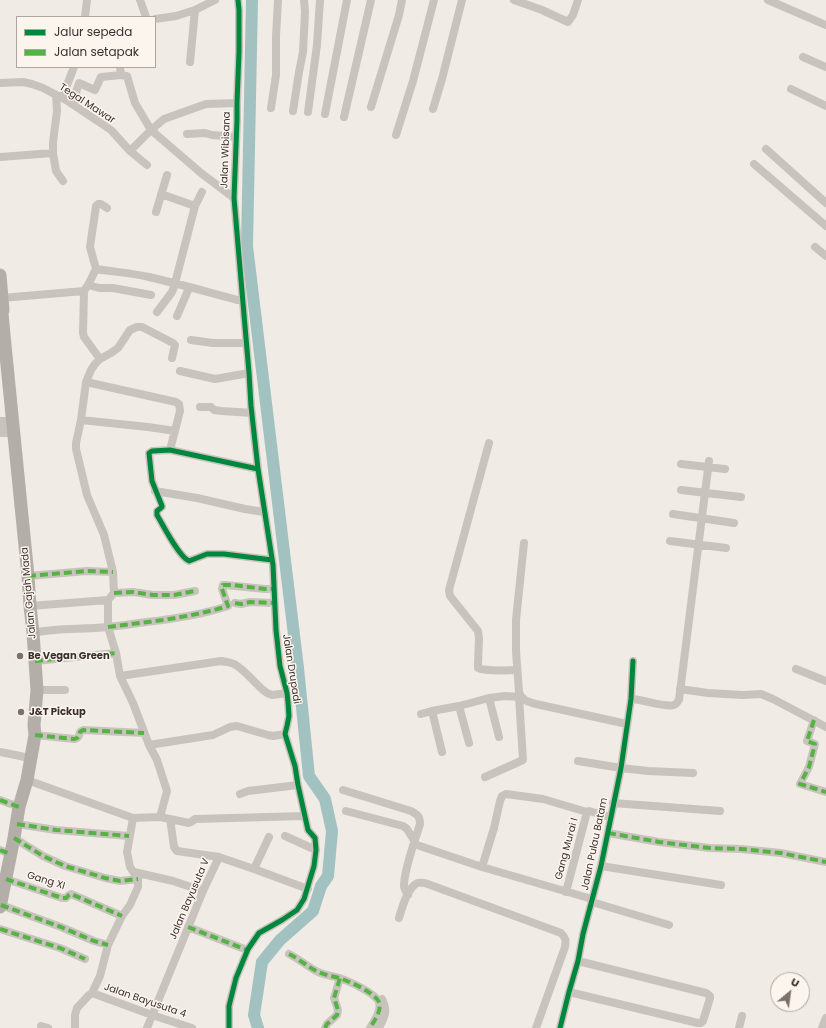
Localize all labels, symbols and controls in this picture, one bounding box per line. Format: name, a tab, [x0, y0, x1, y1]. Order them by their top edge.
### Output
legend	[16, 16, 156, 68]
text: Jalur sepeda	[54, 23, 132, 40]
text: Jalan setapak	[54, 43, 139, 60]
street label: Tegal Mawar	[57, 81, 117, 127]
street label: Jalan Wibisana	[219, 111, 233, 189]
street label: Jalan Gajah Mada	[19, 547, 39, 639]
street label: Jalan Drupadi	[280, 633, 302, 705]
place label: Be Vegan Green	[28, 650, 110, 662]
marker: Be Vegan Green	[15, 651, 25, 661]
place label: J&T Pickup	[29, 706, 86, 718]
marker: J&T Pickup	[16, 707, 26, 717]
street label: Jalan Pulau Batam	[579, 797, 611, 891]
street label: Gang Murai I	[553, 817, 581, 881]
street label: Jalan Bayusuta V	[168, 857, 212, 941]
street label: Gang XI	[26, 870, 66, 892]
north arrow	[770, 972, 810, 1012]
text: U	[788, 973, 803, 991]
street label: Jalan Bayusuta 4	[102, 981, 188, 1021]

